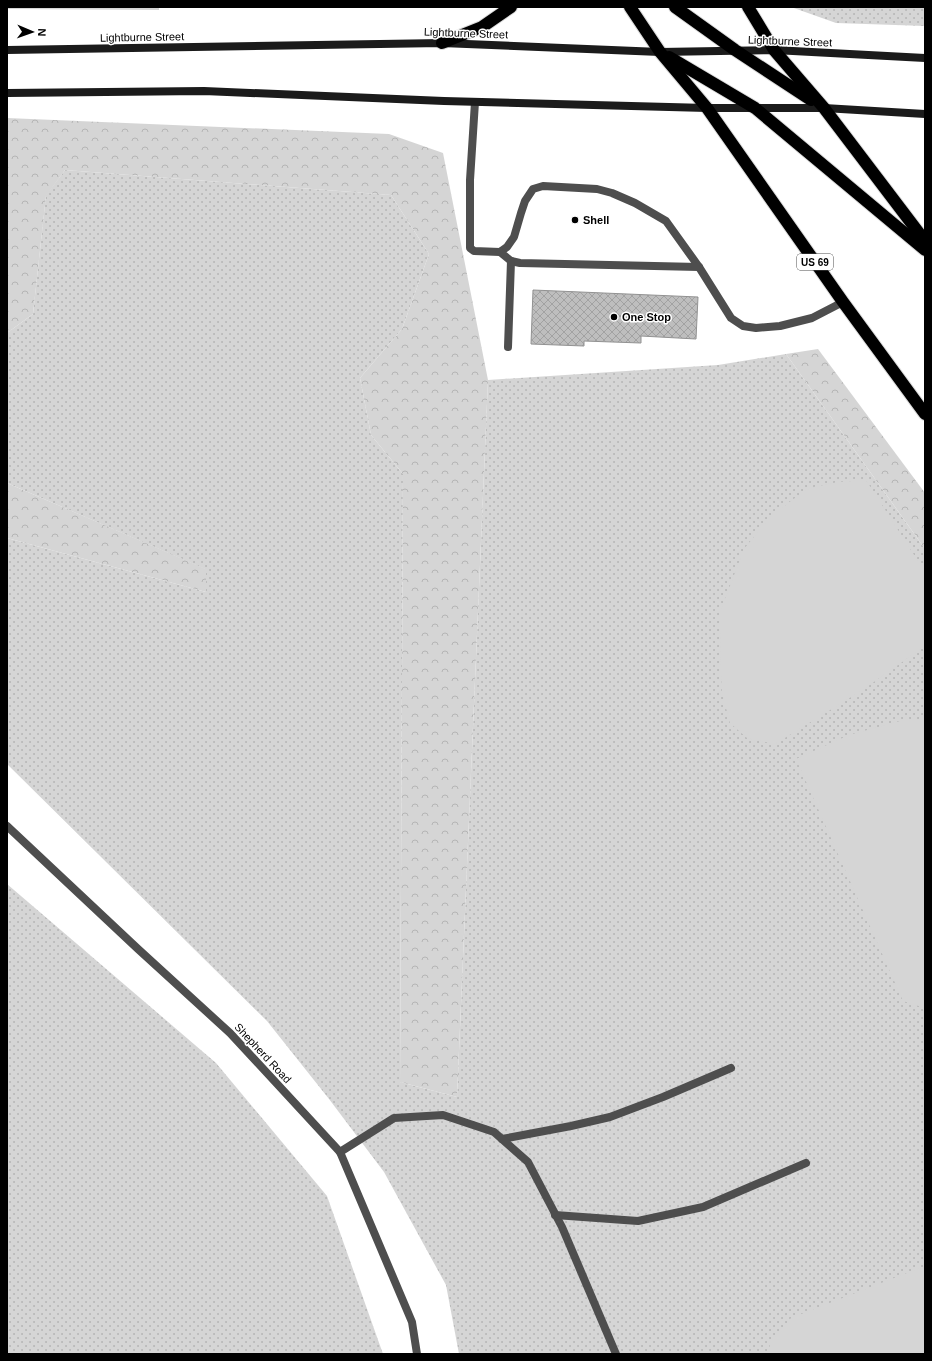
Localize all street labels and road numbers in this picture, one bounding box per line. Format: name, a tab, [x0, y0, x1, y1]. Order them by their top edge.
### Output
street label: Lightburne Street	[424, 26, 508, 40]
street label: Lightburne Street	[100, 30, 184, 44]
street label: Lightburne Street	[748, 34, 832, 48]
road number: US 69	[797, 254, 833, 270]
street label: Shepherd Road	[232, 1021, 294, 1085]

